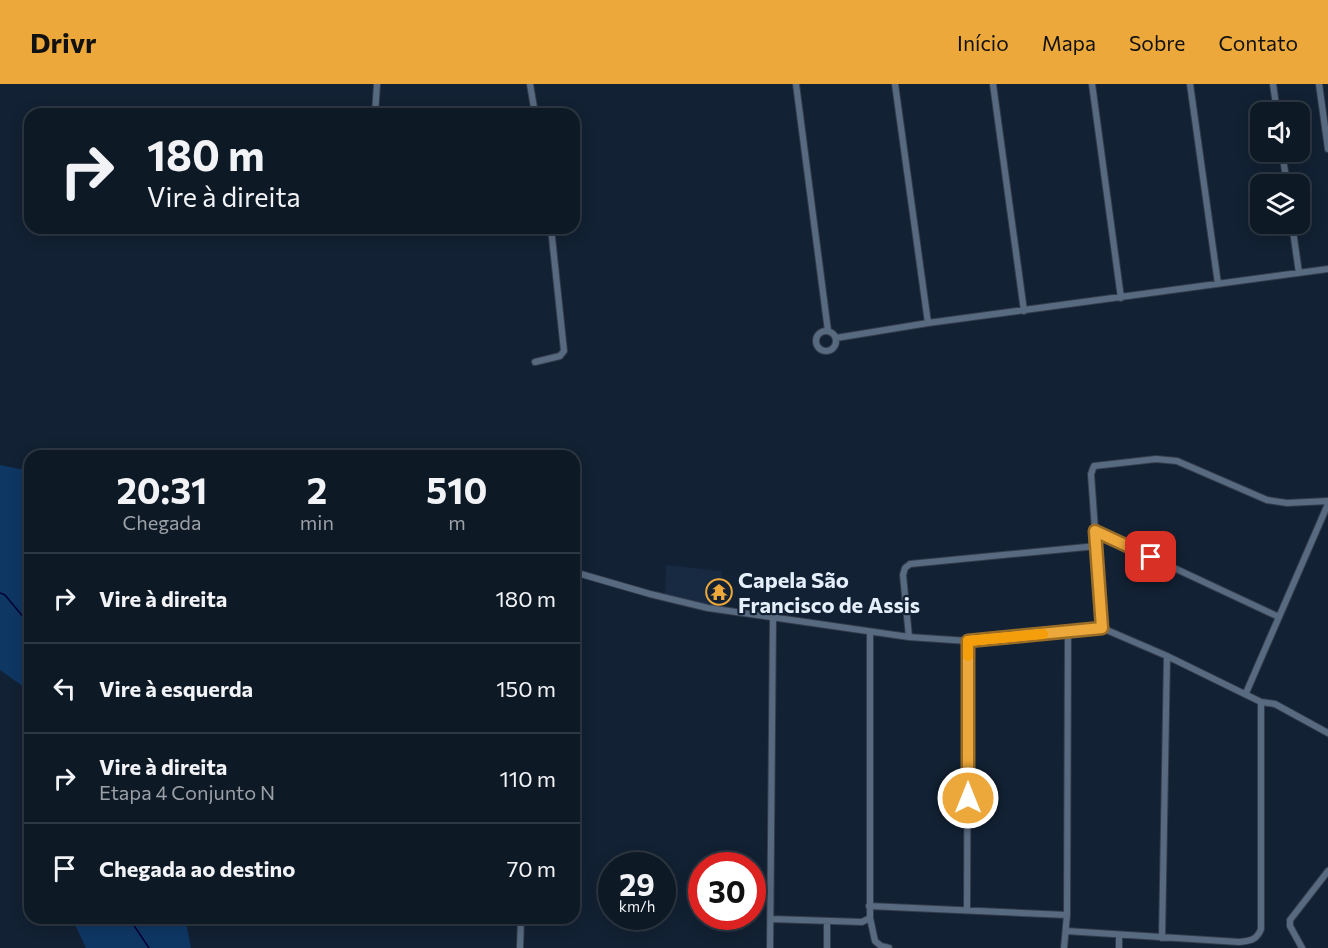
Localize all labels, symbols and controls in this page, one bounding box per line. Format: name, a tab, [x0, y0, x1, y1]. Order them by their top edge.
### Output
text: Drivr	[30, 25, 97, 59]
text: Início	[957, 30, 1009, 55]
text: Mapa	[1042, 30, 1096, 55]
text: Sobre	[1129, 30, 1185, 55]
text: Contato	[1218, 30, 1298, 55]
map controls	[1250, 102, 1310, 234]
button: sound	[1250, 102, 1310, 162]
text: 180 m	[147, 128, 265, 180]
icon: right	[48, 132, 126, 210]
button: layers	[1250, 174, 1310, 234]
text: Vire à direita	[147, 180, 301, 213]
text: 20:31	[116, 467, 207, 511]
text: 2	[307, 467, 327, 511]
text: 510	[426, 467, 488, 511]
text: Chegada	[122, 510, 201, 534]
text: min	[300, 510, 334, 534]
text: m	[448, 510, 466, 534]
pin	[1125, 531, 1176, 582]
icon: arrive	[1134, 540, 1167, 573]
place label: Capela São Francisco de Assis	[738, 566, 920, 618]
temple icon: Capela São Francisco de Assis	[704, 577, 734, 607]
icon: right	[48, 582, 81, 615]
text: Vire à direita	[99, 585, 227, 612]
text: 180 m	[495, 585, 556, 612]
icon: left	[48, 672, 81, 705]
text: Vire à esquerda	[99, 675, 253, 702]
text: 150 m	[496, 675, 556, 702]
text: Vire à direita	[99, 753, 227, 780]
icon: right	[48, 762, 81, 795]
text: 110 m	[499, 765, 556, 792]
position arrow	[936, 766, 1000, 830]
text: Etapa 4 Conjunto N	[99, 780, 275, 804]
icon: arrive	[48, 852, 81, 885]
speed limit sign: 30	[688, 852, 766, 930]
text: Chegada ao destino	[99, 855, 295, 882]
text: 70 m	[507, 855, 556, 882]
text: 29	[619, 865, 655, 902]
text: km/h	[619, 897, 655, 915]

